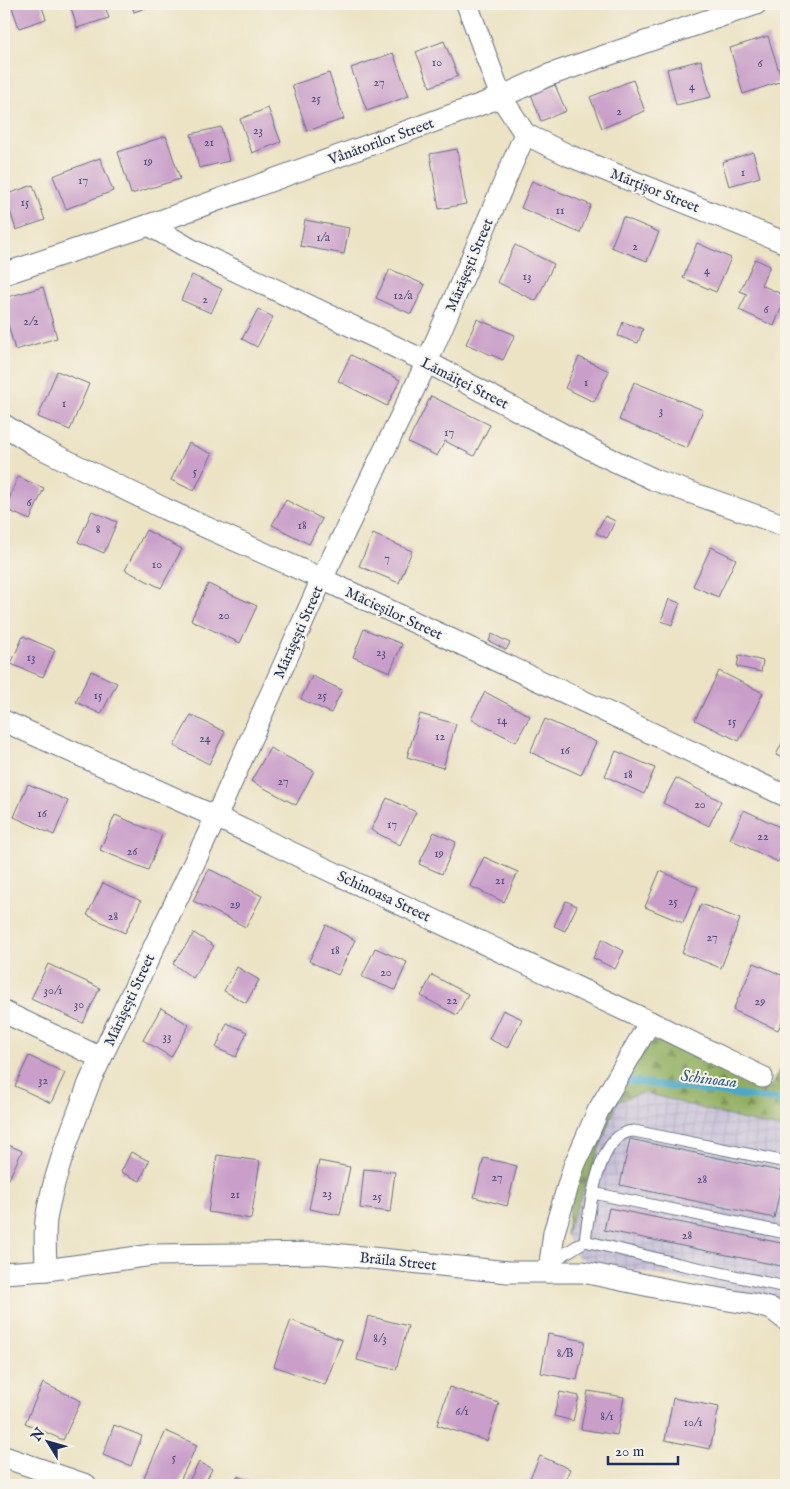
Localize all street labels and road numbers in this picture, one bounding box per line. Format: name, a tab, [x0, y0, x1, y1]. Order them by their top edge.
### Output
street label: Vânătorilor Street	[325, 114, 437, 170]
street label: Mărțișor Street	[607, 164, 702, 217]
street label: Mărășești Street	[441, 216, 498, 315]
street label: Lămăiței Street	[418, 353, 512, 414]
street label: Mărășești Street	[269, 583, 327, 682]
street label: Măcieșilor Street	[342, 583, 446, 644]
street label: Schinoasa Street	[334, 867, 434, 926]
street label: Mărășești Street	[100, 951, 159, 1049]
street label: Brăila Street	[359, 1248, 437, 1275]

